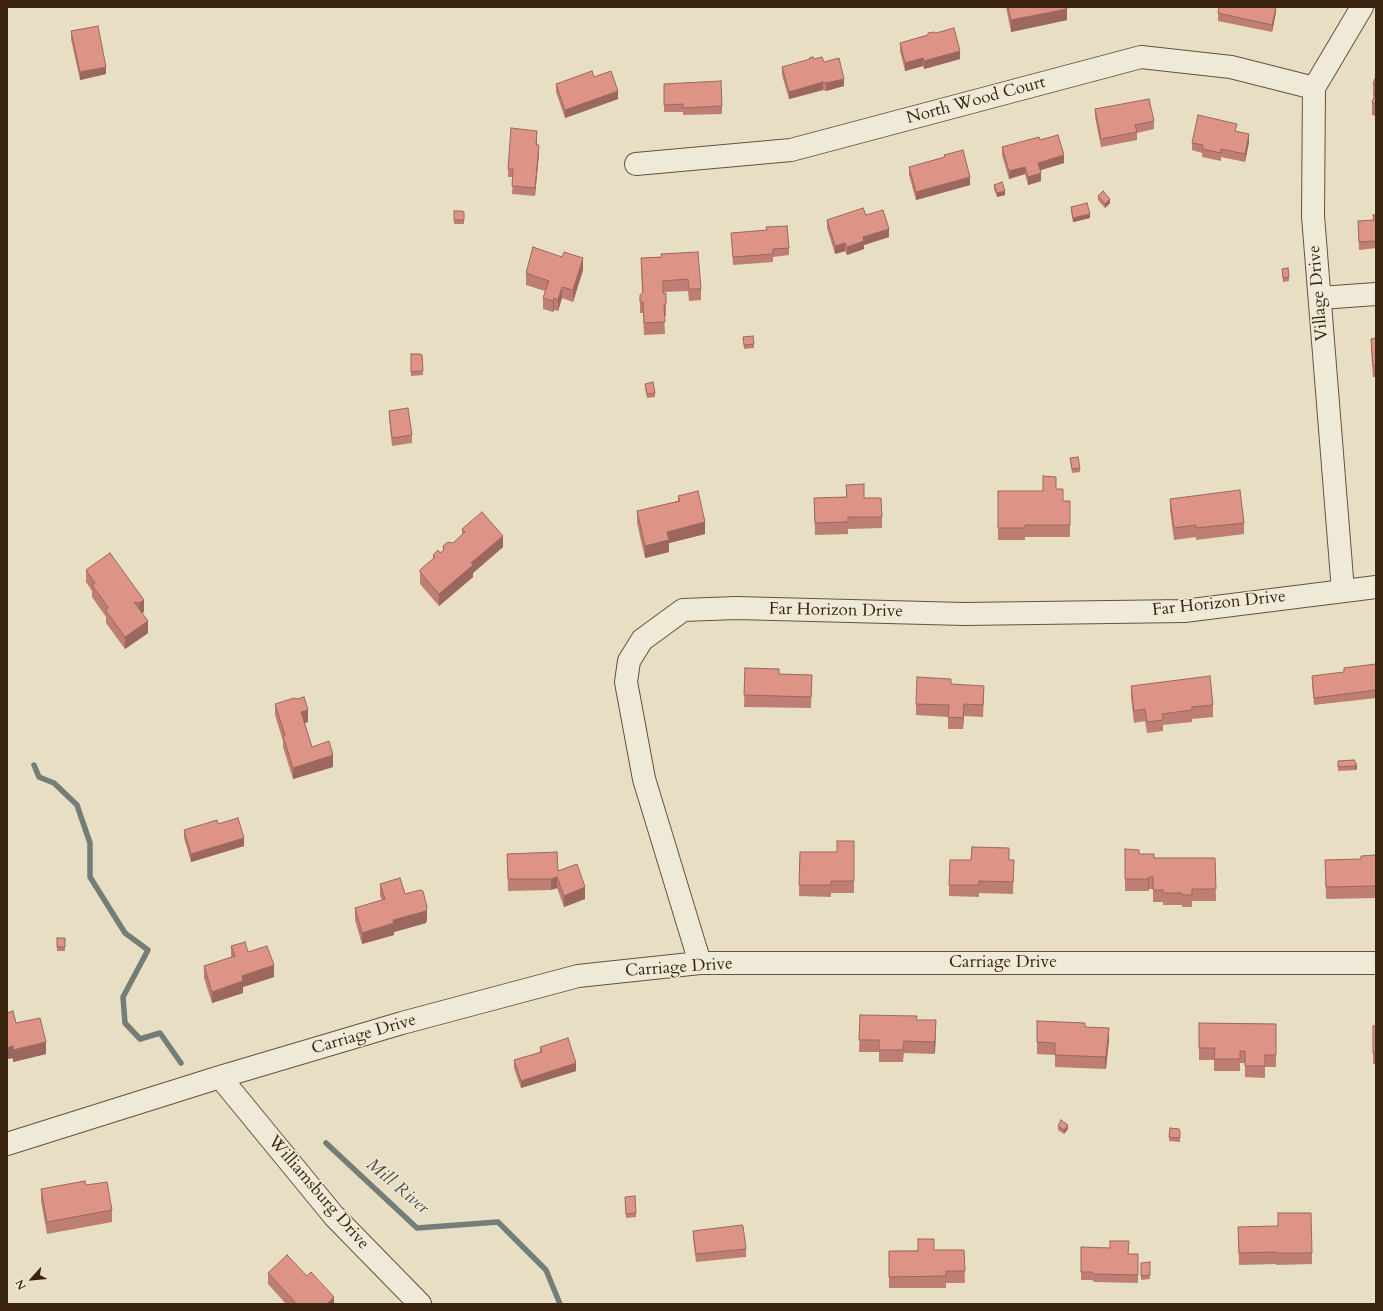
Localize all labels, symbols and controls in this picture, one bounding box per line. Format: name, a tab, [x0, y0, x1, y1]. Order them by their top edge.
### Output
street label: North Wood Court	[904, 73, 1048, 129]
street label: Village Drive	[1305, 244, 1333, 342]
street label: Far Horizon Drive	[1151, 587, 1287, 621]
street label: Far Horizon Drive	[769, 600, 903, 622]
street label: Carriage Drive	[949, 953, 1057, 973]
street label: Carriage Drive	[625, 954, 733, 982]
street label: Carriage Drive	[309, 1010, 419, 1060]
street label: Williamsburg Drive	[263, 1132, 373, 1254]
water label: Mill River	[361, 1155, 433, 1219]
north arrow	[12, 1259, 52, 1299]
text: N	[12, 1277, 30, 1292]

